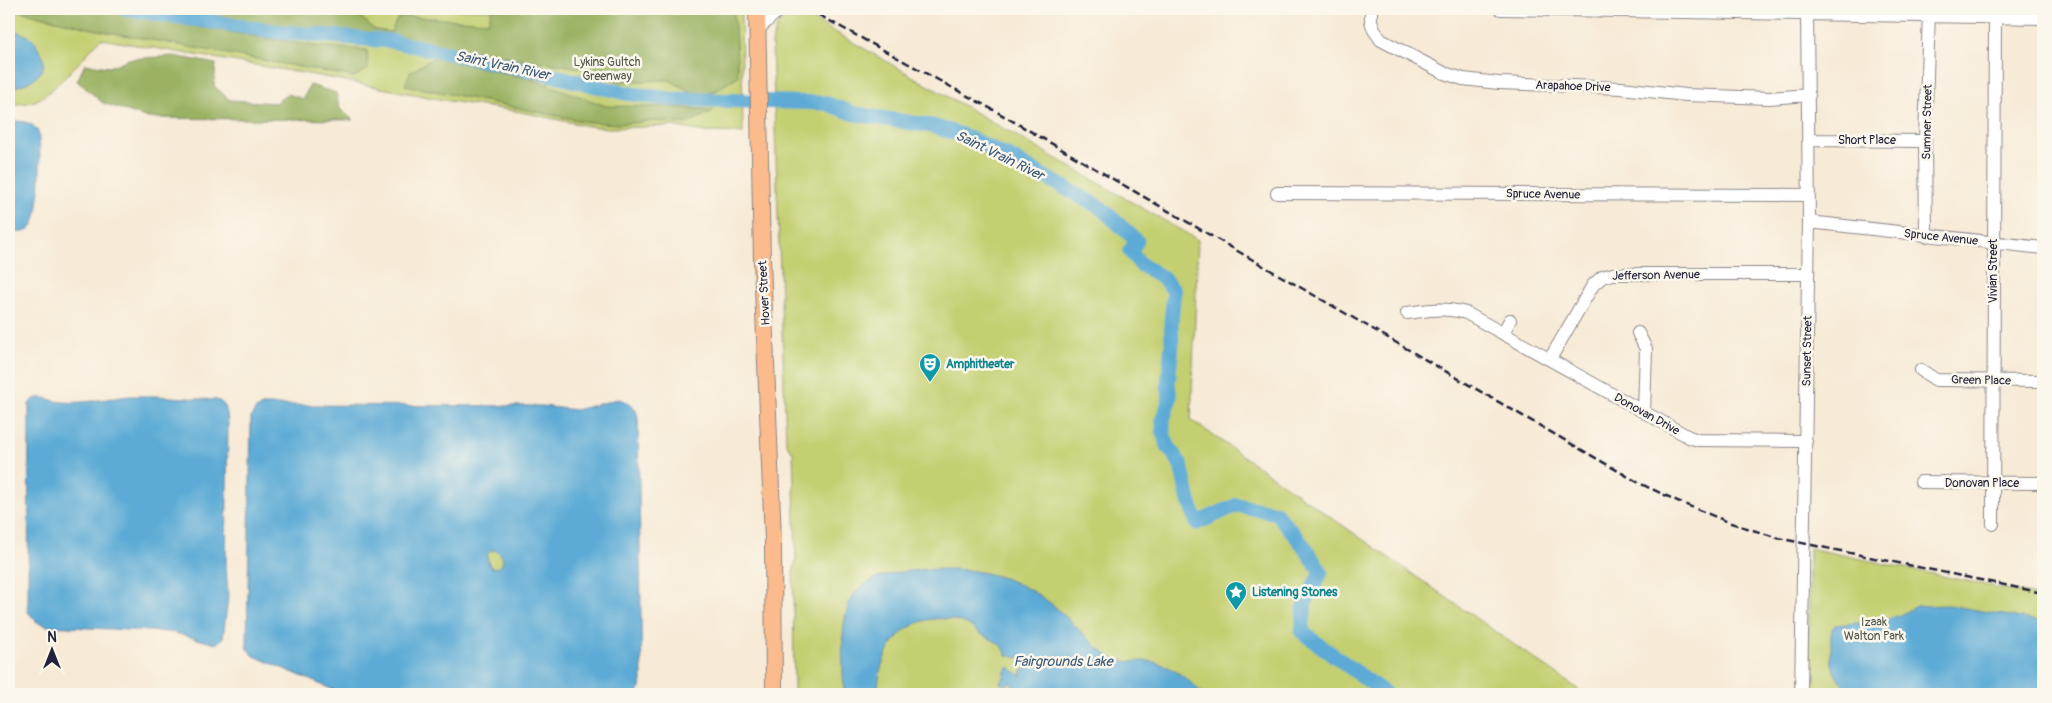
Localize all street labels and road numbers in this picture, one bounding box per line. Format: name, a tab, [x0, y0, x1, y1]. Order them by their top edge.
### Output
street label: Arapahoe Drive	[1535, 78, 1611, 95]
street label: Sumner Street	[1919, 84, 1936, 160]
street label: Short Place	[1838, 133, 1896, 148]
street label: Spruce Avenue	[1506, 186, 1580, 203]
street label: Spruce Avenue	[1903, 226, 1979, 249]
street label: Vivian Street	[1986, 239, 2001, 303]
street label: Hover Street	[755, 260, 774, 326]
street label: Jefferson Avenue	[1612, 267, 1700, 284]
street label: Sunset Street	[1799, 315, 1816, 387]
street label: Green Place	[1951, 372, 2011, 389]
street label: Donovan Drive	[1611, 390, 1682, 439]
street label: Donovan Place	[1945, 476, 2019, 491]

